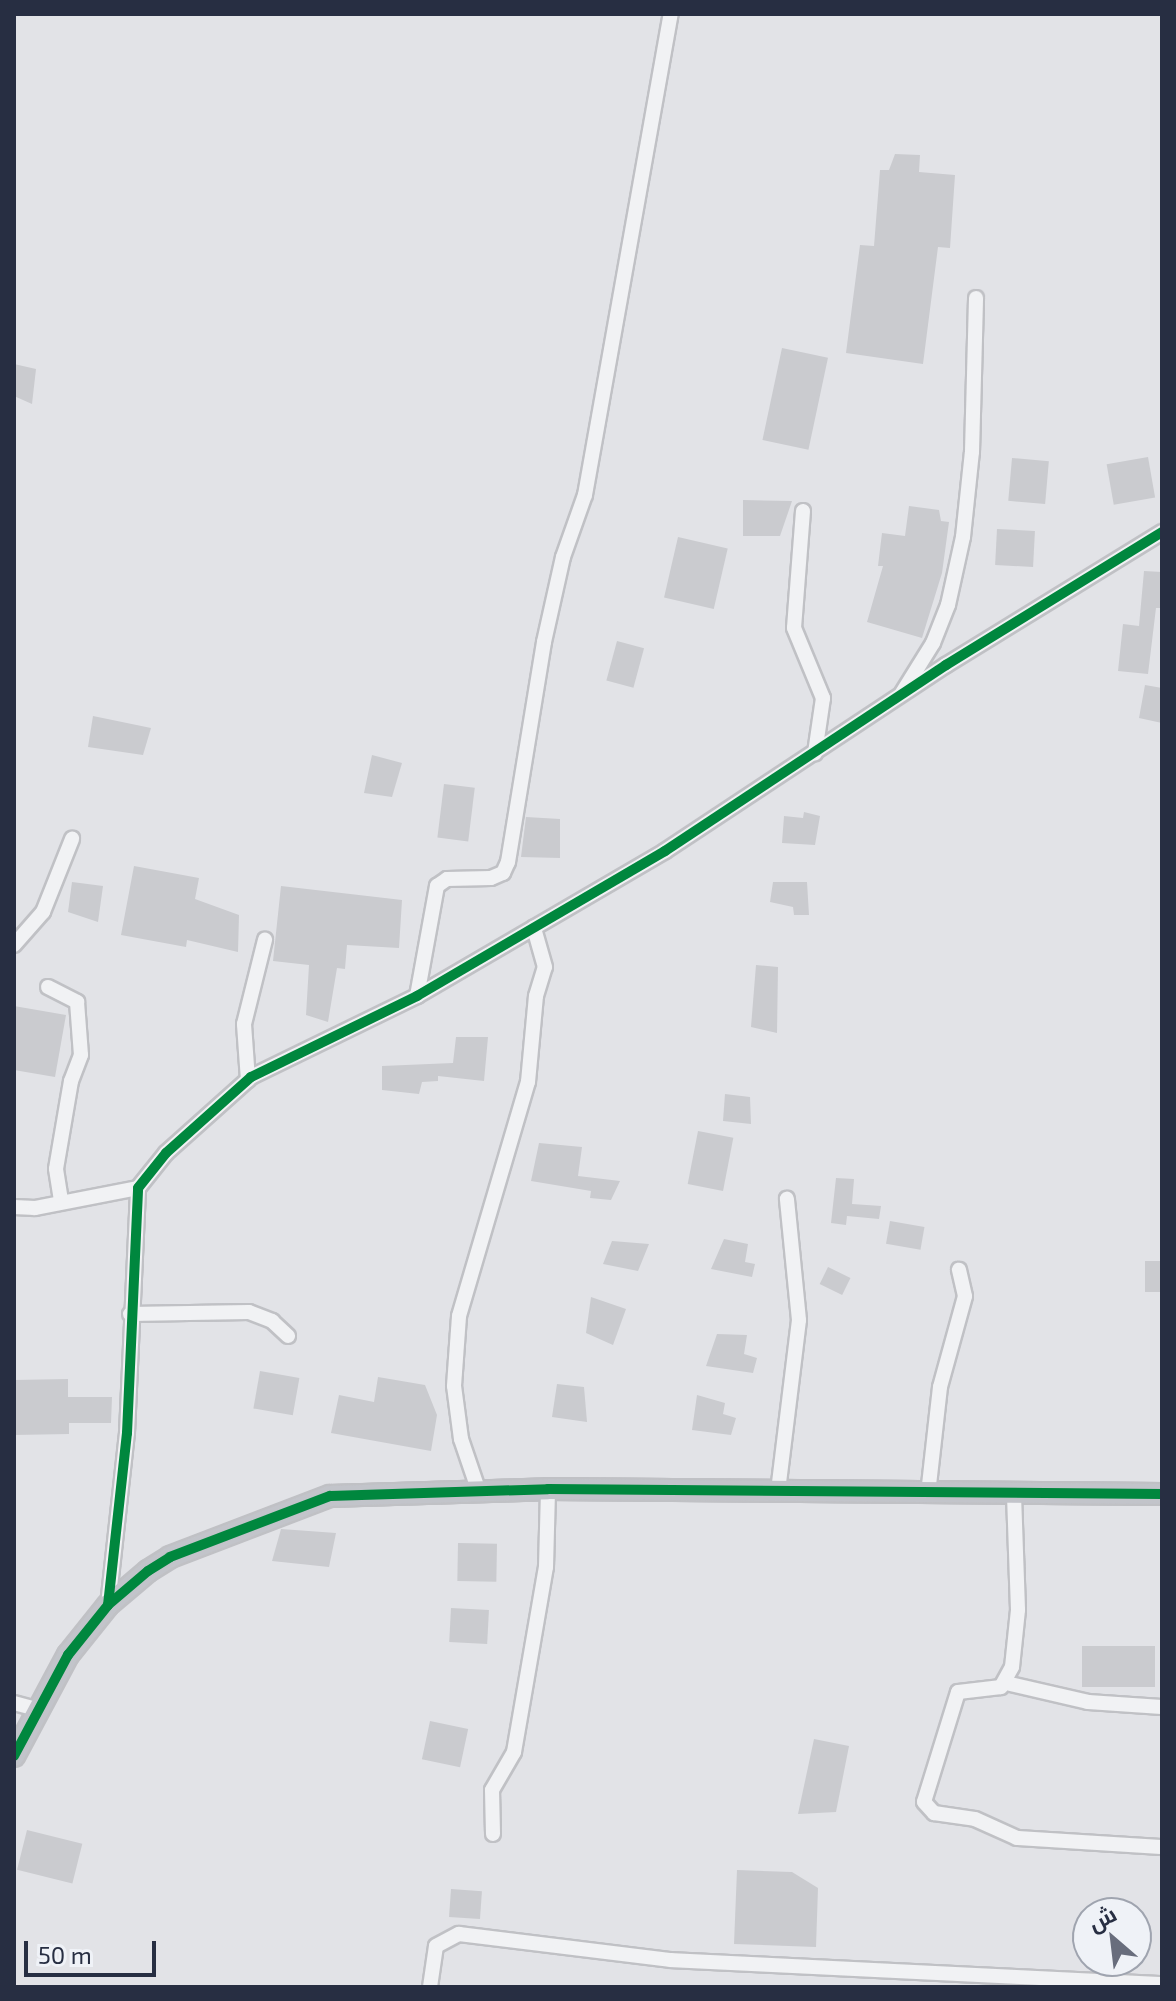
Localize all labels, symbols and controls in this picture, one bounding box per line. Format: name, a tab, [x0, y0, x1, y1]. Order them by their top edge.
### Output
north arrow	[1072, 1897, 1152, 1977]
text: ش	[1083, 1899, 1120, 1936]
scale bar	[28, 1925, 160, 1975]
text: 50 m	[38, 1940, 92, 1969]

